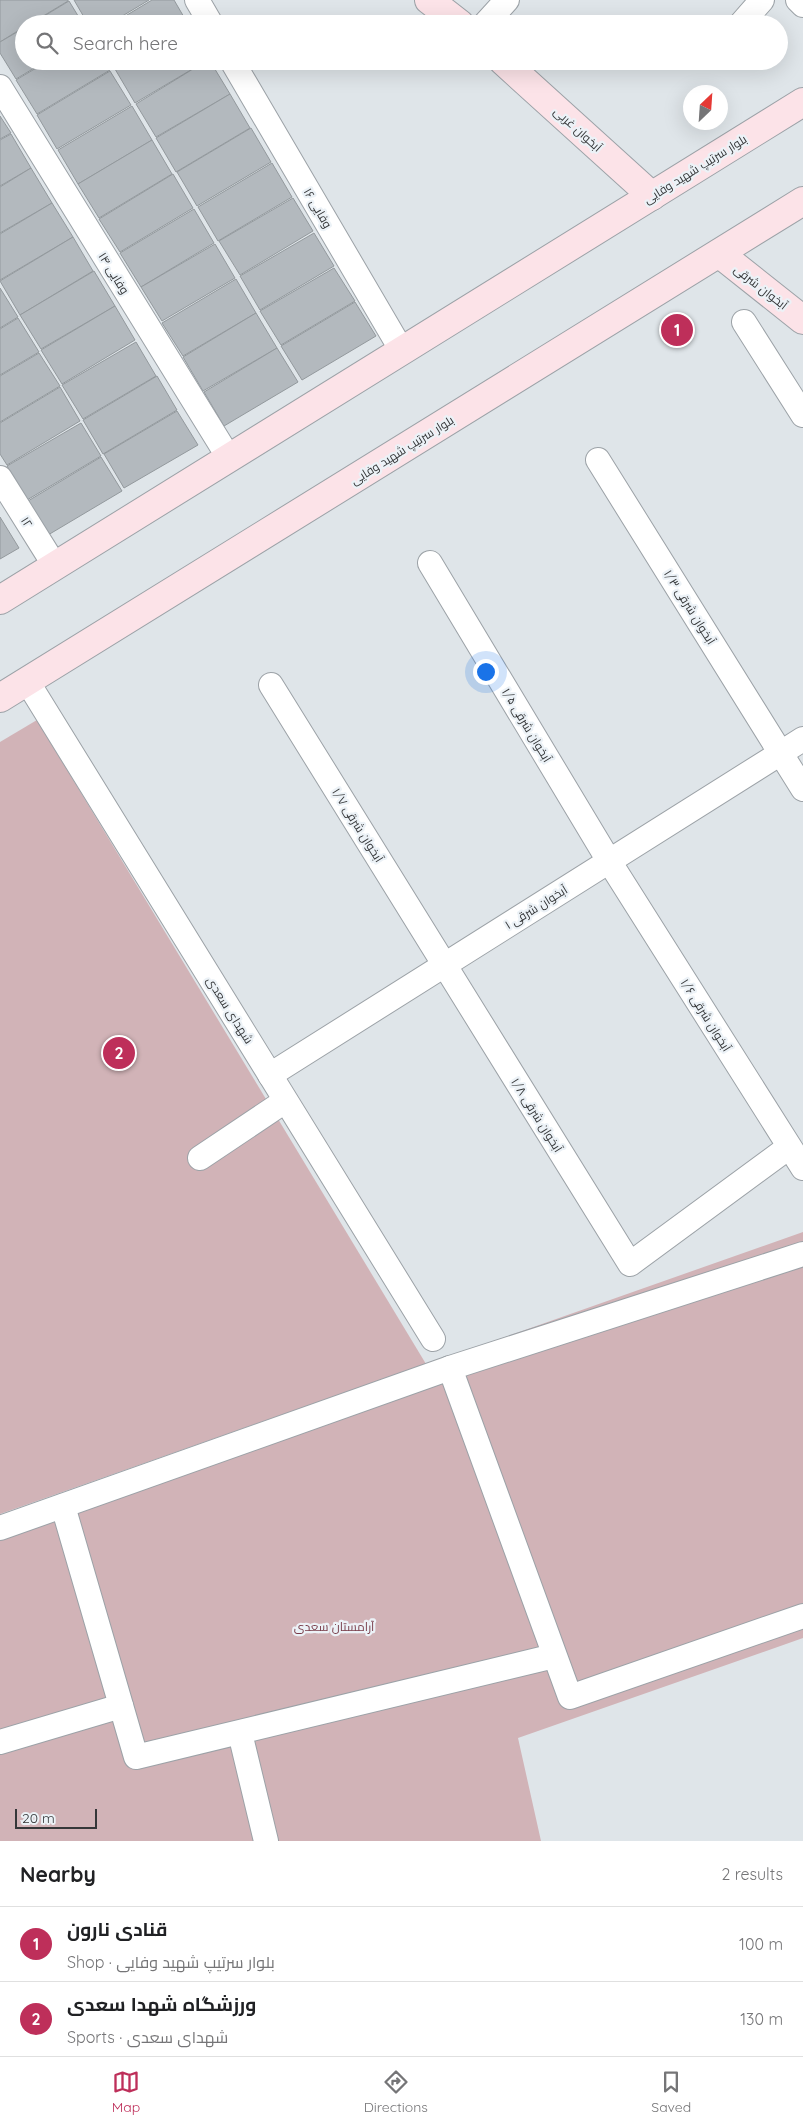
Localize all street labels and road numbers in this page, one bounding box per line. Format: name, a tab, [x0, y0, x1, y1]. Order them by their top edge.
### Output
street label: آبخوان غربی	[551, 103, 606, 155]
street label: بلوار سرتیپ شهید وفایی	[641, 131, 750, 209]
street label: وفایی ۱۶	[301, 185, 335, 231]
street label: وفایی ۱۴	[95, 249, 133, 297]
street label: آبخوان شرقی	[731, 261, 791, 313]
street label: بلوار سرتیپ شهید وفایی	[348, 412, 457, 490]
street label: ۱۲	[18, 514, 36, 530]
street label: آبخوان شرقی ۱/۳	[661, 567, 719, 648]
street label: آبخوان شرقی ۱/۵	[499, 685, 555, 765]
street label: آبخوان شرقی ۱/۷	[329, 785, 387, 866]
street label: آبخوان شرقی ۱	[502, 881, 571, 932]
street label: شهدای سعدی	[203, 974, 257, 1046]
street label: آبخوان شرقی ۱/۶	[678, 976, 735, 1055]
street label: آبخوان شرقی ۱/۸	[508, 1075, 566, 1156]

